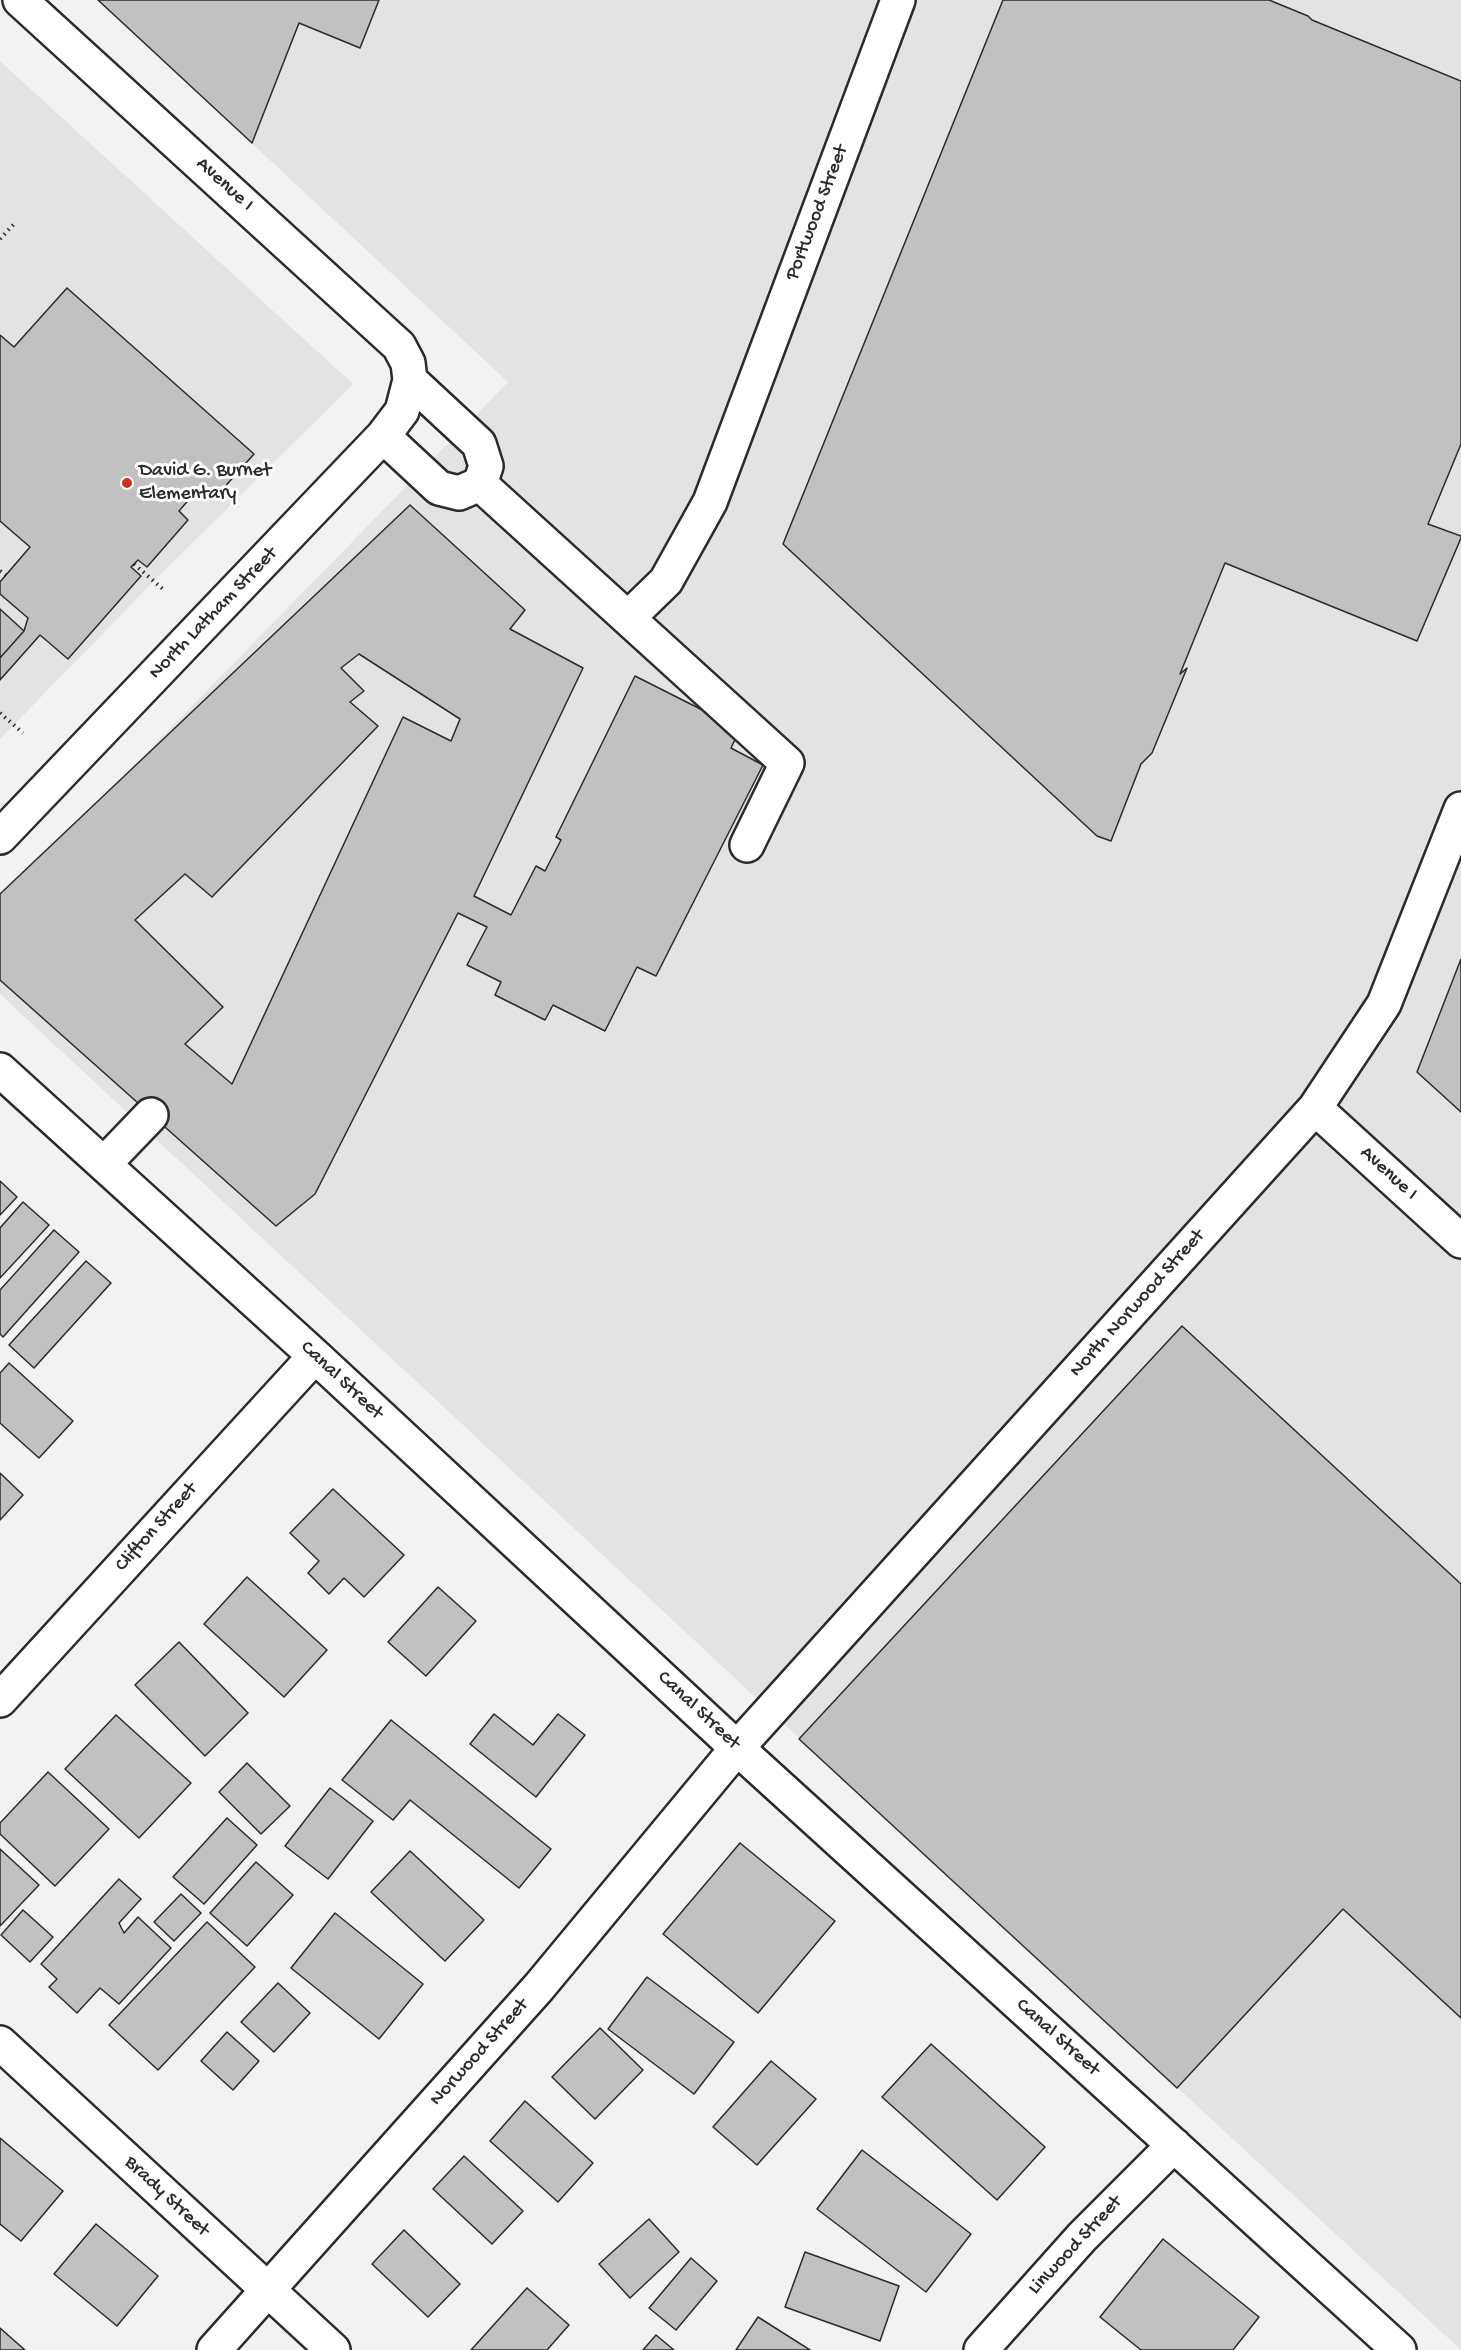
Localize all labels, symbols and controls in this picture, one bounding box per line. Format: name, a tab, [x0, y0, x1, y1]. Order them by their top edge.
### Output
street label: Portwood Street	[781, 142, 855, 284]
street label: Avenue I	[190, 153, 258, 217]
place label: David G. Burnet Elementary	[139, 460, 271, 507]
marker: David G. Burnet Elementary	[120, 476, 134, 490]
street label: North Latham Street	[145, 543, 283, 685]
street label: Avenue I	[1354, 1142, 1422, 1206]
street label: North Norwood Street	[1065, 1225, 1211, 1383]
street label: Canal Street	[294, 1336, 388, 1426]
street label: Clifton Street	[111, 1478, 203, 1578]
street label: Canal Street	[651, 1666, 745, 1756]
street label: Norwood Street	[425, 1994, 535, 2112]
street label: Canal Street	[1010, 1994, 1104, 2082]
street label: Brady Street	[118, 2151, 214, 2243]
street label: Linwood Street	[1024, 2191, 1128, 2301]

